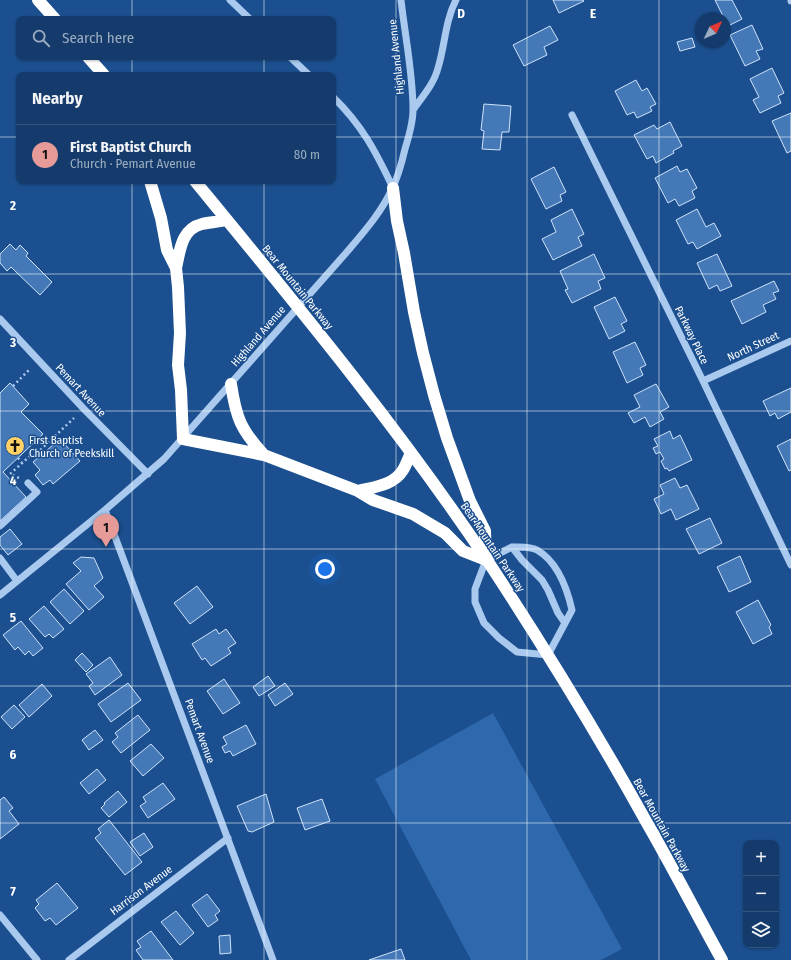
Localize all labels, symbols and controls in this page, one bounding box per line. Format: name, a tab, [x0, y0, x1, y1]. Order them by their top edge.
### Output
text: D	[457, 6, 465, 21]
text: E	[590, 6, 596, 21]
north arrow	[695, 12, 731, 48]
search box	[16, 16, 336, 60]
street label: Highland Avenue	[386, 18, 407, 95]
icon: search	[30, 27, 52, 49]
text: Search here	[62, 29, 134, 47]
text: Nearby	[32, 88, 83, 109]
text: First Baptist Church	[70, 138, 191, 156]
text: 1	[42, 147, 48, 162]
text: 80 m	[294, 147, 320, 162]
text: Church · Pemart Avenue	[70, 156, 196, 171]
text: 2	[9, 198, 16, 213]
street label: Bear Mountain Parkway	[259, 242, 336, 332]
street label: Highland Avenue	[229, 303, 288, 369]
street label: Parkway Place	[672, 304, 711, 366]
street label: North Street	[725, 329, 781, 364]
text: 3	[9, 335, 16, 350]
street label: Pemart Avenue	[53, 361, 109, 420]
place label: First Baptist Church of Peekskill	[29, 434, 114, 460]
church icon: First Baptist Church of Peekskill	[4, 435, 26, 457]
text: 4	[10, 473, 17, 488]
street label: Bear Mountain Parkway	[458, 500, 527, 595]
pin: 1	[93, 514, 119, 547]
your location	[315, 559, 335, 579]
text: 5	[10, 610, 16, 625]
street label: Pemart Avenue	[182, 697, 217, 765]
text: 6	[10, 747, 17, 762]
street label: Bear Mountain Parkway	[630, 776, 693, 874]
map controls	[743, 840, 779, 948]
button: +	[743, 840, 779, 876]
street label: Harrison Avenue	[108, 863, 175, 918]
button: −	[743, 876, 779, 912]
text: 7	[10, 884, 16, 899]
button: layers	[743, 912, 779, 948]

